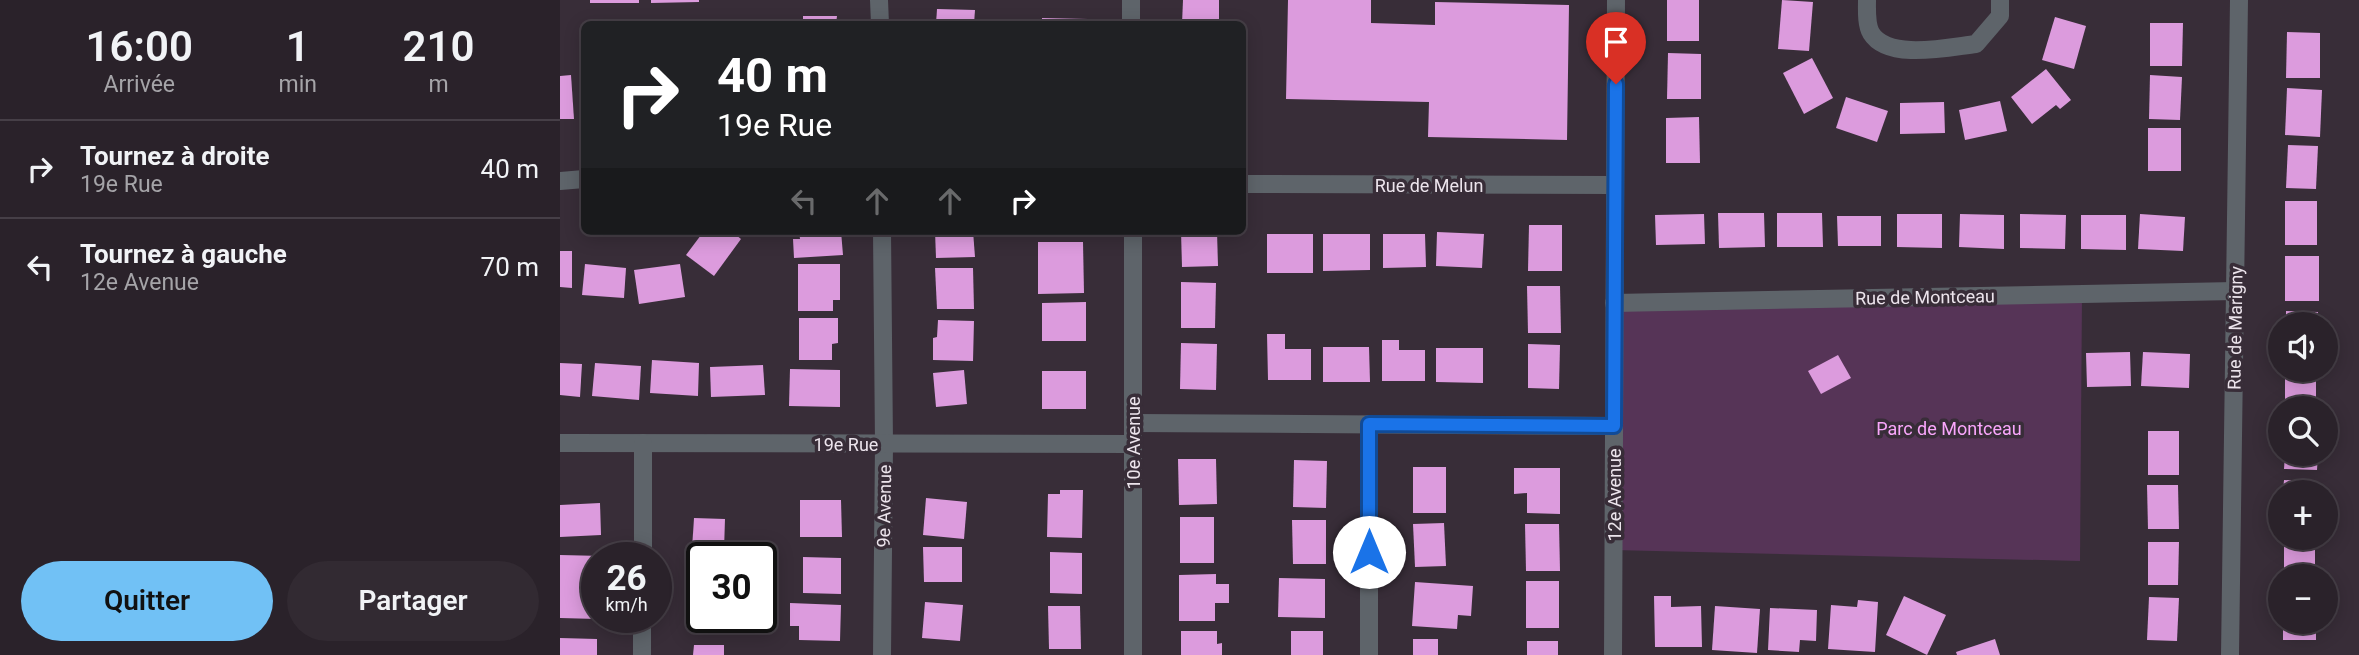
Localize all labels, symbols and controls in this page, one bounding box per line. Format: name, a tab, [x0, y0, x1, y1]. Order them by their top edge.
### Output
pin	[1586, 12.0, 1646, 84]
text: 16:00	[86, 22, 193, 71]
text: 1	[286, 22, 310, 71]
text: 210	[402, 22, 474, 71]
icon: arrive	[1597, 23, 1635, 61]
text: 40 m	[717, 47, 828, 104]
icon: right	[602, 49, 693, 140]
text: Arrivée	[103, 71, 175, 98]
text: min	[278, 71, 317, 98]
text: m	[428, 71, 449, 98]
text: 19e Rue	[717, 106, 832, 144]
text: Tournez à droite	[80, 141, 270, 171]
icon: right	[21, 150, 59, 188]
text: 40 m	[481, 154, 539, 184]
text: 19e Rue	[80, 171, 163, 198]
street label: Rue de Melun	[1375, 175, 1483, 196]
icon: left	[785, 182, 823, 220]
icon: ahead	[858, 182, 896, 220]
icon: ahead	[931, 182, 969, 220]
icon: right	[1004, 182, 1042, 220]
text: Tournez à gauche	[80, 239, 287, 269]
icon: left	[21, 248, 59, 286]
text: 70 m	[481, 252, 539, 282]
street label: Rue de Marigny	[2223, 265, 2247, 390]
text: 12e Avenue	[80, 269, 199, 296]
street label: Rue de Montceau	[1855, 285, 1995, 309]
map controls	[2268, 312, 2338, 634]
button: sound	[2268, 312, 2338, 382]
street label: 10e Avenue	[1123, 396, 1144, 490]
button: search	[2268, 396, 2338, 466]
park label: Parc de Montceau	[1876, 418, 2022, 439]
street label: 19e Rue	[814, 434, 878, 455]
street label: 12e Avenue	[1604, 448, 1625, 542]
street label: 9e Avenue	[873, 464, 895, 548]
button: +	[2268, 480, 2338, 550]
position arrow	[1332, 515, 1406, 589]
speed limit sign: 30	[686, 542, 777, 633]
text: 26	[606, 558, 647, 599]
button: Quitter	[21, 561, 273, 641]
button: Partager	[287, 561, 539, 641]
button: −	[2268, 564, 2338, 634]
text: km/h	[605, 594, 648, 615]

